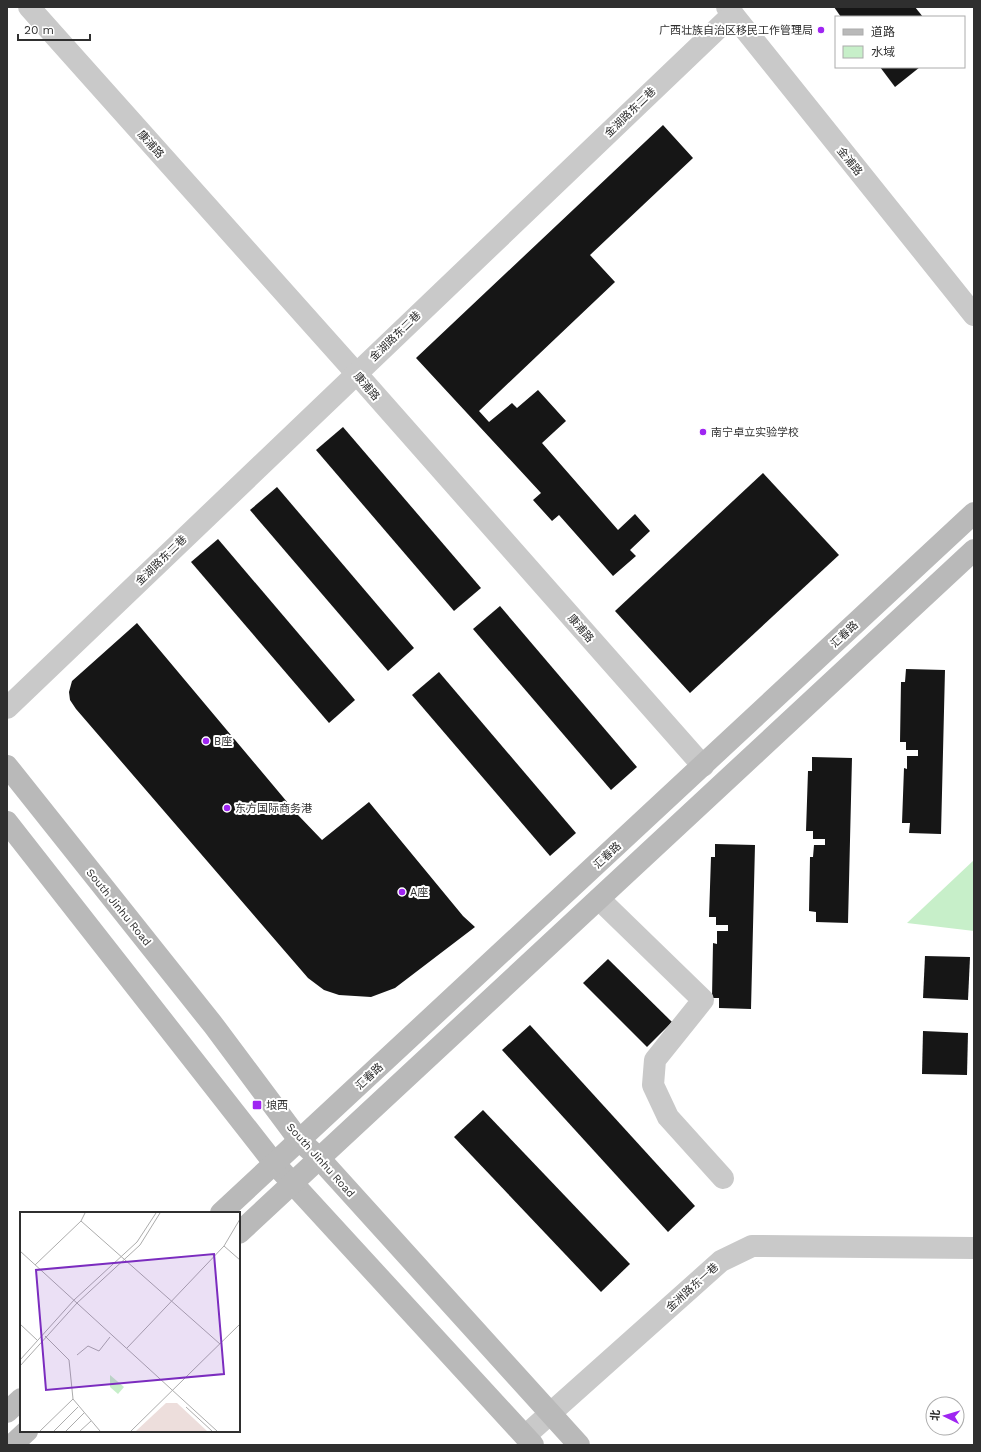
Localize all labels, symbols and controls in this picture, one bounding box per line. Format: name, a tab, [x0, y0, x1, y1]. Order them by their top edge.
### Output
scale bar	[18, 16, 90, 42]
legend	[835, 16, 965, 68]
text: 20 m	[24, 23, 54, 37]
place label: 广西壮族自治区移民工作管理局	[659, 24, 813, 37]
marker: 广西壮族自治区移民工作管理局	[816, 25, 826, 35]
text: 道路	[871, 25, 895, 39]
text: 水域	[871, 45, 895, 59]
street label: 金湖路东二巷	[602, 85, 659, 140]
street label: 康浦路	[135, 128, 166, 161]
street label: 金浦路	[834, 144, 865, 178]
street label: 金湖路东二巷	[367, 309, 424, 364]
street label: 康浦路	[351, 370, 382, 403]
place label: 南宁卓立实验学校	[711, 426, 799, 439]
marker: 南宁卓立实验学校	[698, 427, 708, 437]
street label: 金湖路东二巷	[133, 533, 190, 588]
street label: 康浦路	[565, 612, 596, 645]
street label: 汇春路	[828, 618, 861, 650]
place label: B座	[214, 735, 232, 748]
marker: B座	[201, 736, 211, 746]
place label: 东方国际商务港	[235, 802, 312, 815]
marker: 东方国际商务港	[222, 803, 232, 813]
street label: 汇春路	[591, 839, 624, 871]
street label: South Jinhu Road	[84, 866, 154, 948]
place label: A座	[410, 886, 428, 899]
marker: A座	[397, 887, 407, 897]
street label: 汇春路	[353, 1060, 386, 1092]
marker: 埌西	[251, 1099, 263, 1111]
place label: 埌西	[266, 1099, 288, 1112]
street label: South Jinhu Road	[284, 1121, 357, 1200]
inset map	[20, 1212, 240, 1432]
street label: 金洲路东一巷	[663, 1260, 721, 1314]
north arrow	[925, 1396, 965, 1436]
text: 北	[929, 1409, 942, 1421]

